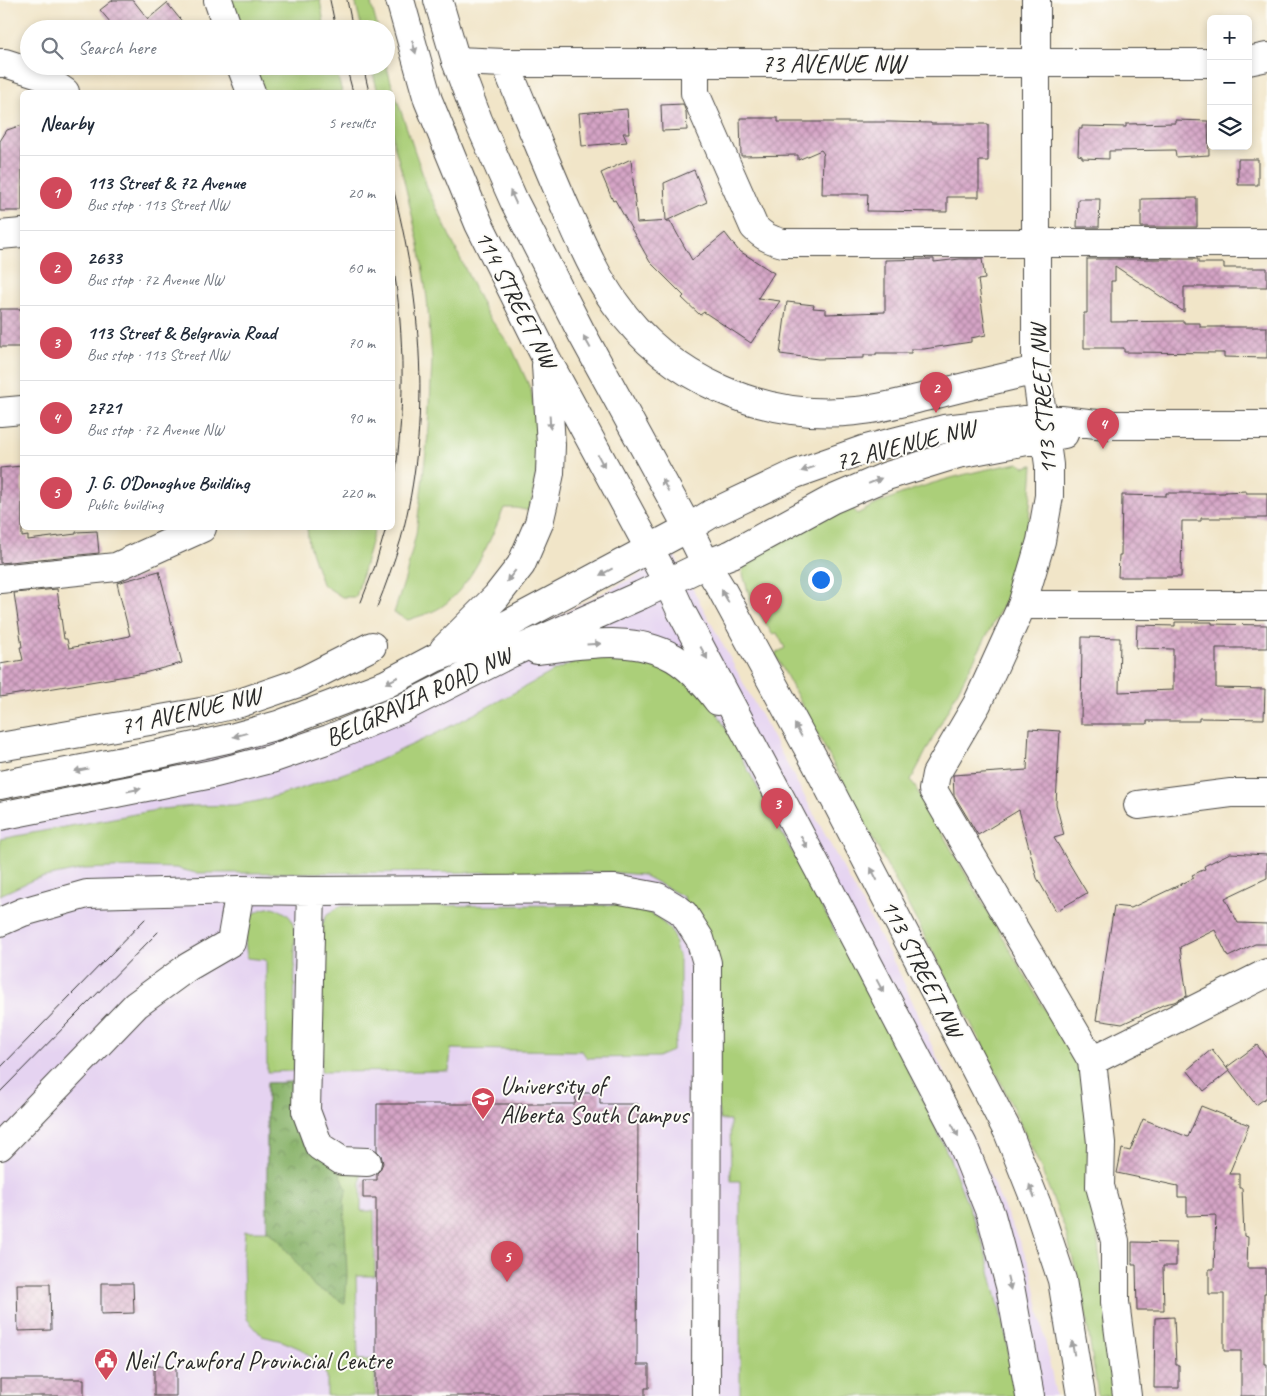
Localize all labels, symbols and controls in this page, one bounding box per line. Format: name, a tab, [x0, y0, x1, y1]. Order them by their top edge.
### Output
map controls	[1207, 15, 1252, 150]
button: +	[1207, 15, 1252, 60]
search box	[20, 20, 395, 75]
icon: search	[38, 34, 66, 62]
text: Search here	[78, 36, 155, 60]
one-way arrow	[410, 40, 418, 55]
street label: 73 AVENUE NW	[762, 48, 908, 80]
button: −	[1207, 60, 1252, 105]
button: layers	[1207, 105, 1252, 150]
text: Nearby	[40, 110, 93, 136]
text: 5 results	[328, 113, 375, 133]
text: 113 Street & 72 Avenue	[87, 171, 245, 195]
text: 1	[52, 183, 60, 203]
text: 20 m	[348, 183, 375, 203]
one-way arrow	[508, 190, 516, 204]
text: Bus stop · 113 Street NW	[87, 195, 229, 215]
street label: 114 STREET NW	[468, 225, 566, 377]
text: 2633	[87, 246, 122, 270]
text: 2	[52, 258, 60, 278]
text: 60 m	[348, 258, 375, 278]
text: Bus stop · 72 Avenue NW	[87, 270, 224, 290]
street label: 113 STREET NW	[1022, 319, 1064, 475]
text: 113 Street & Belgravia Road	[87, 321, 276, 345]
text: 3	[52, 333, 60, 353]
text: 70 m	[348, 333, 375, 353]
one-way arrow	[583, 335, 591, 349]
text: Bus stop · 113 Street NW	[87, 345, 229, 365]
pin: 2	[920, 372, 952, 413]
text: 2721	[87, 396, 121, 420]
text: 4	[52, 408, 60, 428]
text: 90 m	[348, 408, 375, 428]
pin: 4	[1087, 408, 1119, 449]
street label: 72 AVENUE NW	[832, 411, 982, 478]
one-way arrow	[546, 414, 554, 430]
text: Bus stop · 72 Avenue NW	[87, 420, 224, 440]
one-way arrow	[597, 454, 606, 467]
one-way arrow	[801, 466, 816, 474]
text: J. G. O'Donoghue Building	[87, 471, 250, 495]
one-way arrow	[868, 477, 882, 485]
one-way arrow	[660, 478, 669, 491]
text: 5	[53, 483, 59, 503]
text: 220 m	[341, 483, 375, 503]
text: Public building	[87, 495, 163, 515]
your location	[808, 567, 834, 593]
one-way arrow	[598, 568, 613, 576]
one-way arrow	[506, 570, 517, 583]
pin: 1	[750, 583, 782, 624]
one-way arrow	[721, 588, 729, 603]
street label: BELGRAVIA ROAD NW	[320, 638, 520, 754]
one-way arrow	[586, 639, 602, 647]
one-way arrow	[700, 646, 708, 661]
one-way arrow	[385, 676, 400, 684]
street label: 71 AVENUE NW	[117, 678, 267, 743]
one-way arrow	[794, 722, 802, 737]
one-way arrow	[232, 732, 247, 740]
one-way arrow	[73, 766, 89, 774]
one-way arrow	[126, 786, 141, 794]
pin: 3	[761, 788, 793, 829]
one-way arrow	[800, 835, 808, 849]
one-way arrow	[870, 866, 878, 881]
street label: 113 STREET NW	[874, 894, 972, 1046]
one-way arrow	[876, 979, 884, 993]
place label: University of Alberta South Campus	[500, 1070, 691, 1131]
school or university icon: University of Alberta South Campus	[470, 1086, 496, 1120]
one-way arrow	[951, 1123, 959, 1137]
one-way arrow	[1027, 1184, 1035, 1198]
pin: 5	[491, 1241, 523, 1282]
one-way arrow	[1005, 1275, 1013, 1290]
one-way arrow	[1068, 1340, 1076, 1356]
place label: Neil Crawford Provincial Centre	[124, 1345, 393, 1377]
public building icon: Neil Crawford Provincial Centre	[93, 1347, 119, 1381]

